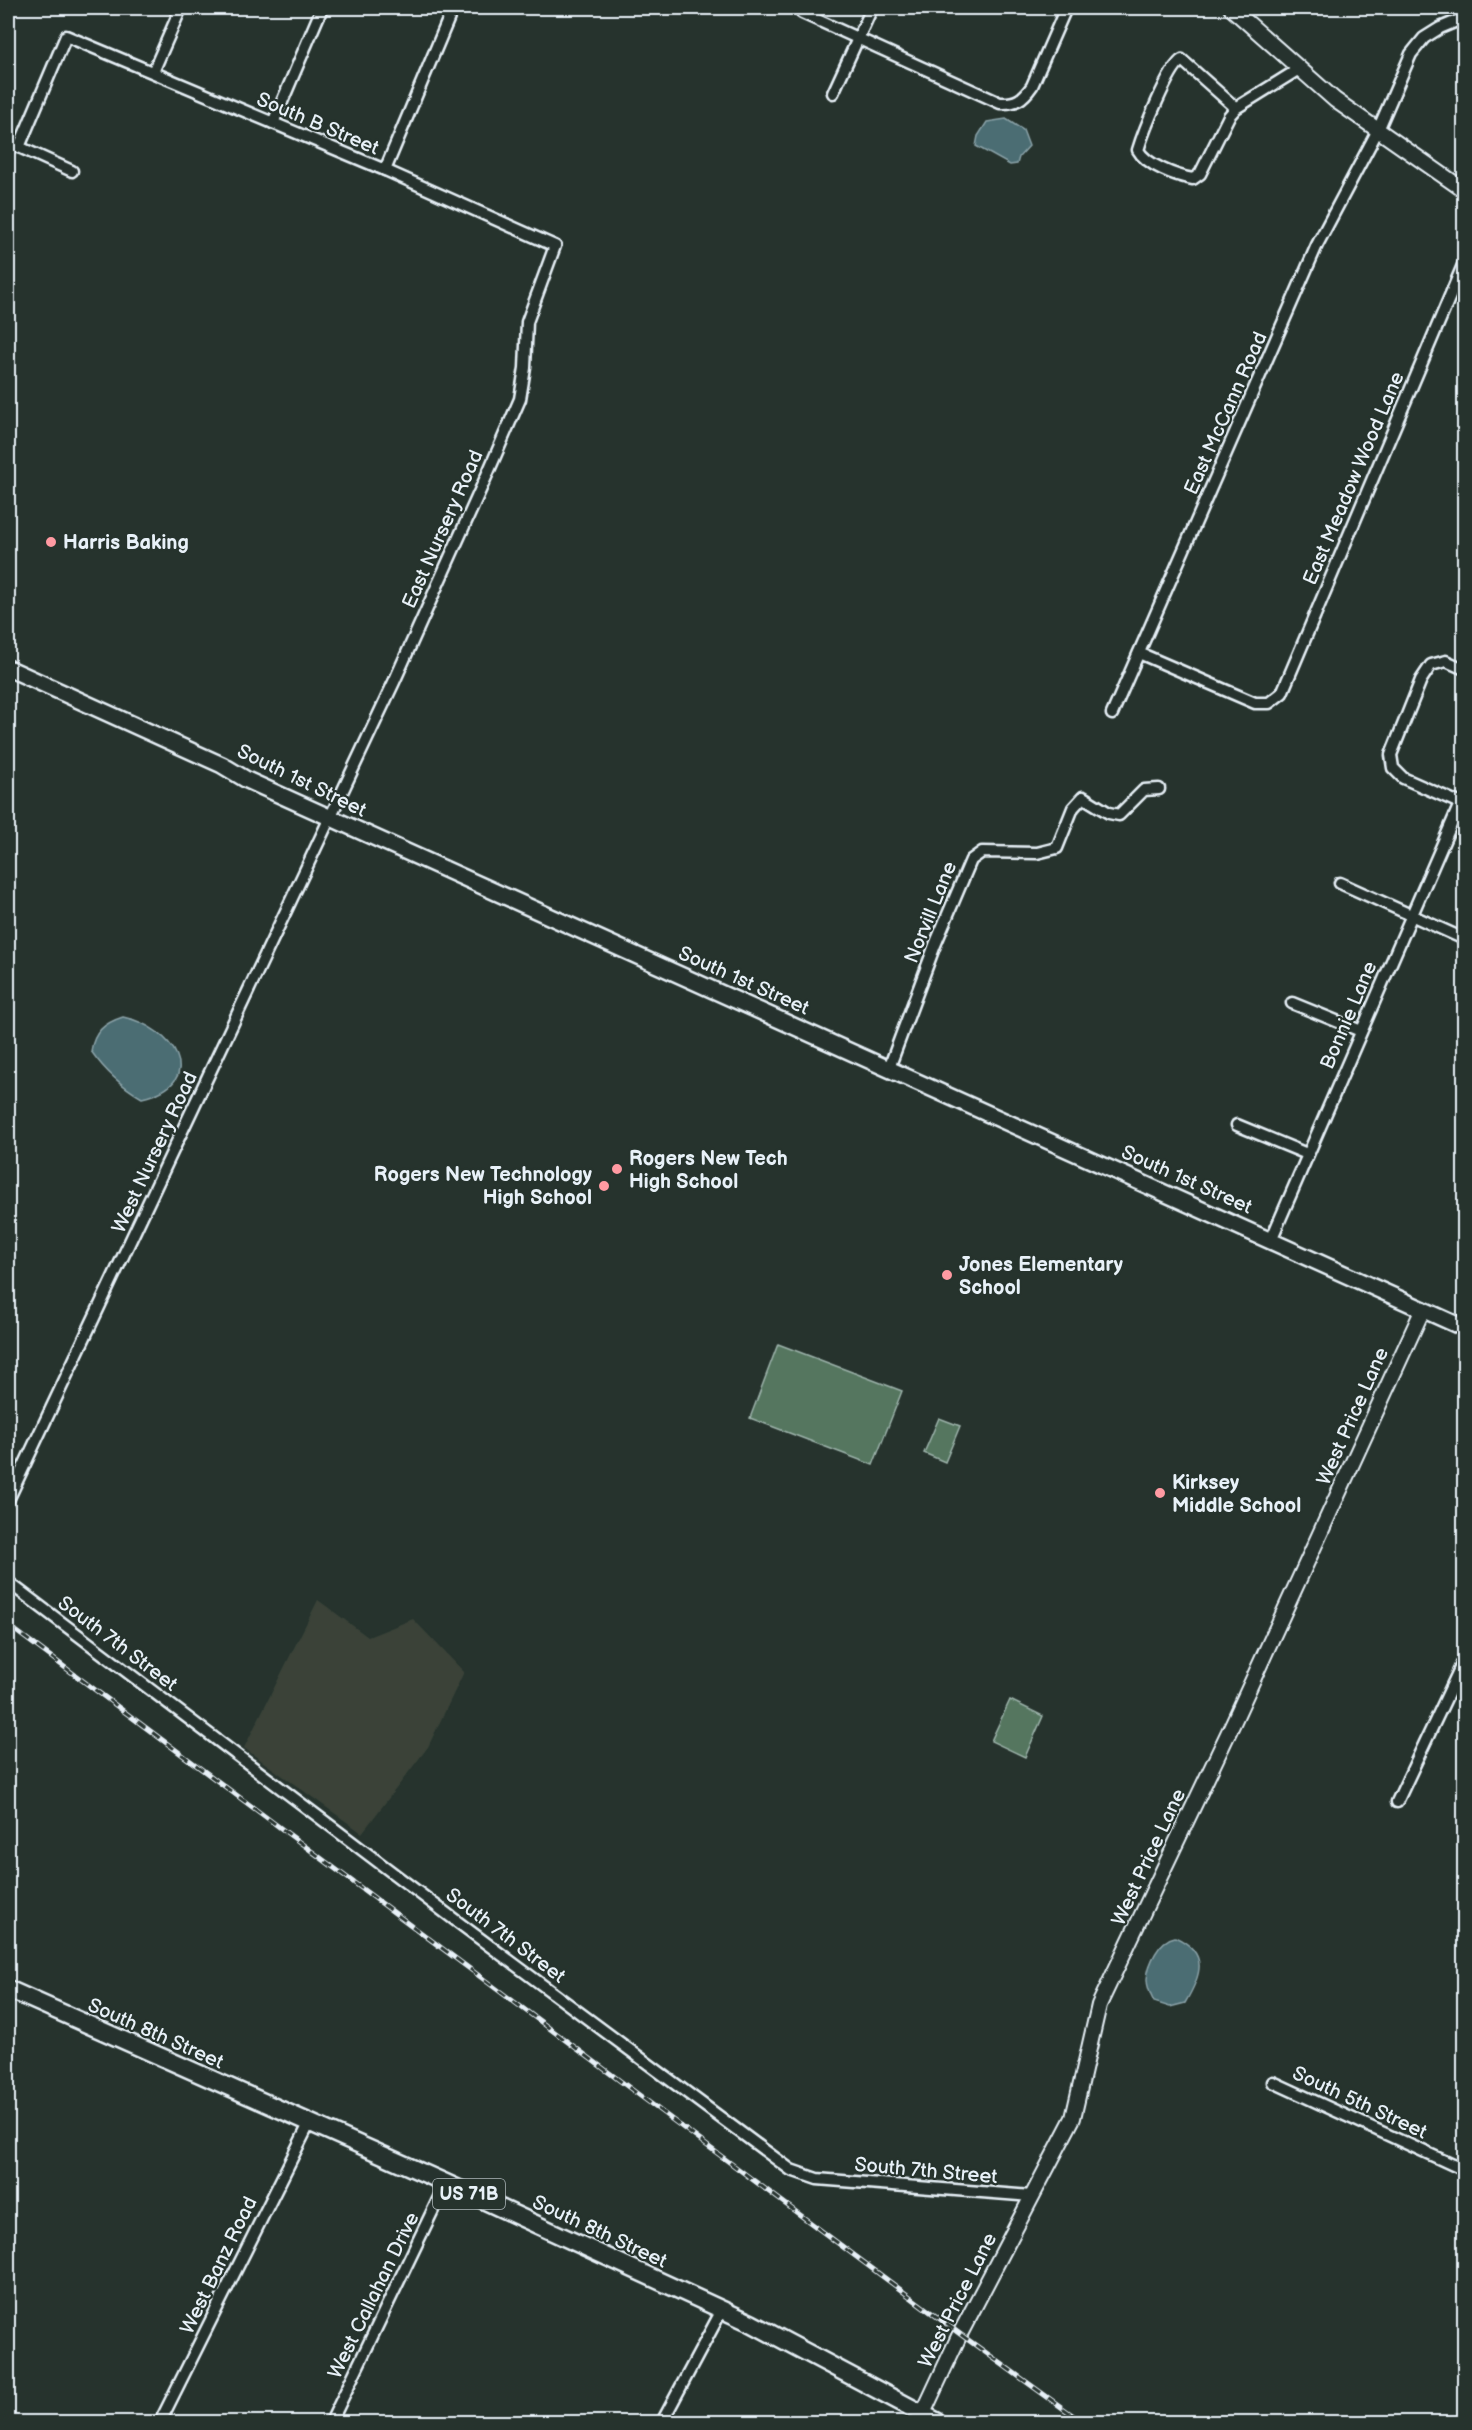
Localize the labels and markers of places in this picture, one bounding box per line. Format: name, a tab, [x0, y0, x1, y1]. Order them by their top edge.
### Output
place label: Harris Baking	[63, 531, 189, 555]
marker: Harris Baking	[44, 535, 58, 549]
place label: Rogers New Tech High School	[629, 1147, 788, 1194]
marker: Rogers New Tech High School	[610, 1162, 624, 1176]
place label: Rogers New Technology High School	[374, 1163, 593, 1210]
marker: Rogers New Technology High School	[597, 1179, 611, 1193]
place label: Jones Elementary School	[959, 1253, 1124, 1300]
marker: Jones Elementary School	[940, 1268, 954, 1282]
place label: Kirksey Middle School	[1172, 1471, 1301, 1518]
marker: Kirksey Middle School	[1153, 1486, 1167, 1500]

